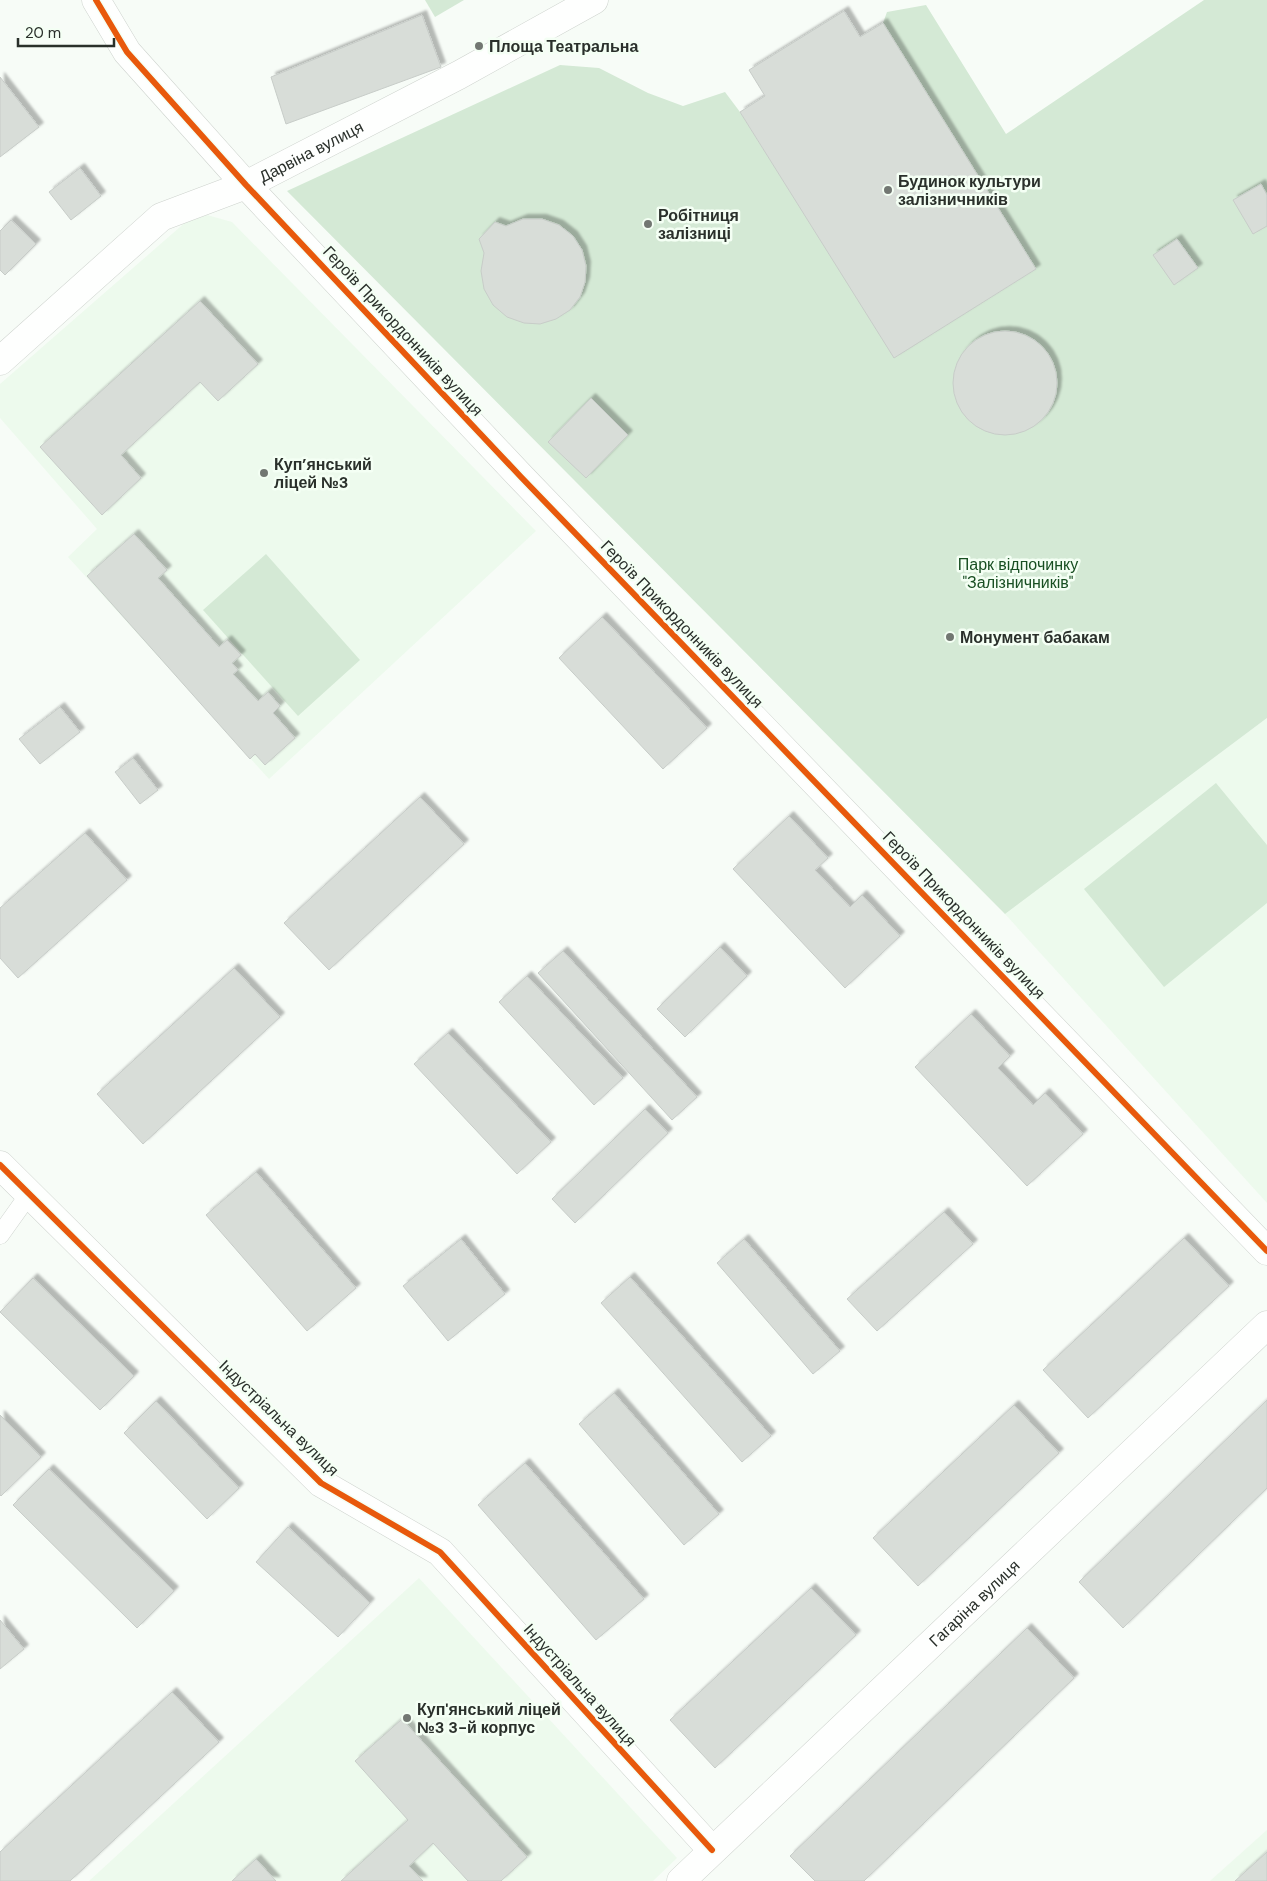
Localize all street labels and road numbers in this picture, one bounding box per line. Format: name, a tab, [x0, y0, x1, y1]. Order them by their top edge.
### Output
street label: Дарвіна вулиця	[255, 116, 367, 187]
street label: Героїв Прикордонників вулиця	[318, 241, 488, 421]
street label: Героїв Прикордонників вулиця	[596, 536, 768, 712]
street label: Героїв Прикордонників вулиця	[878, 827, 1050, 1003]
street label: Індустріальна вулиця	[215, 1355, 343, 1481]
street label: Гагаріна вулиця	[924, 1555, 1024, 1651]
street label: Індустріальна вулиця	[519, 1619, 641, 1751]

